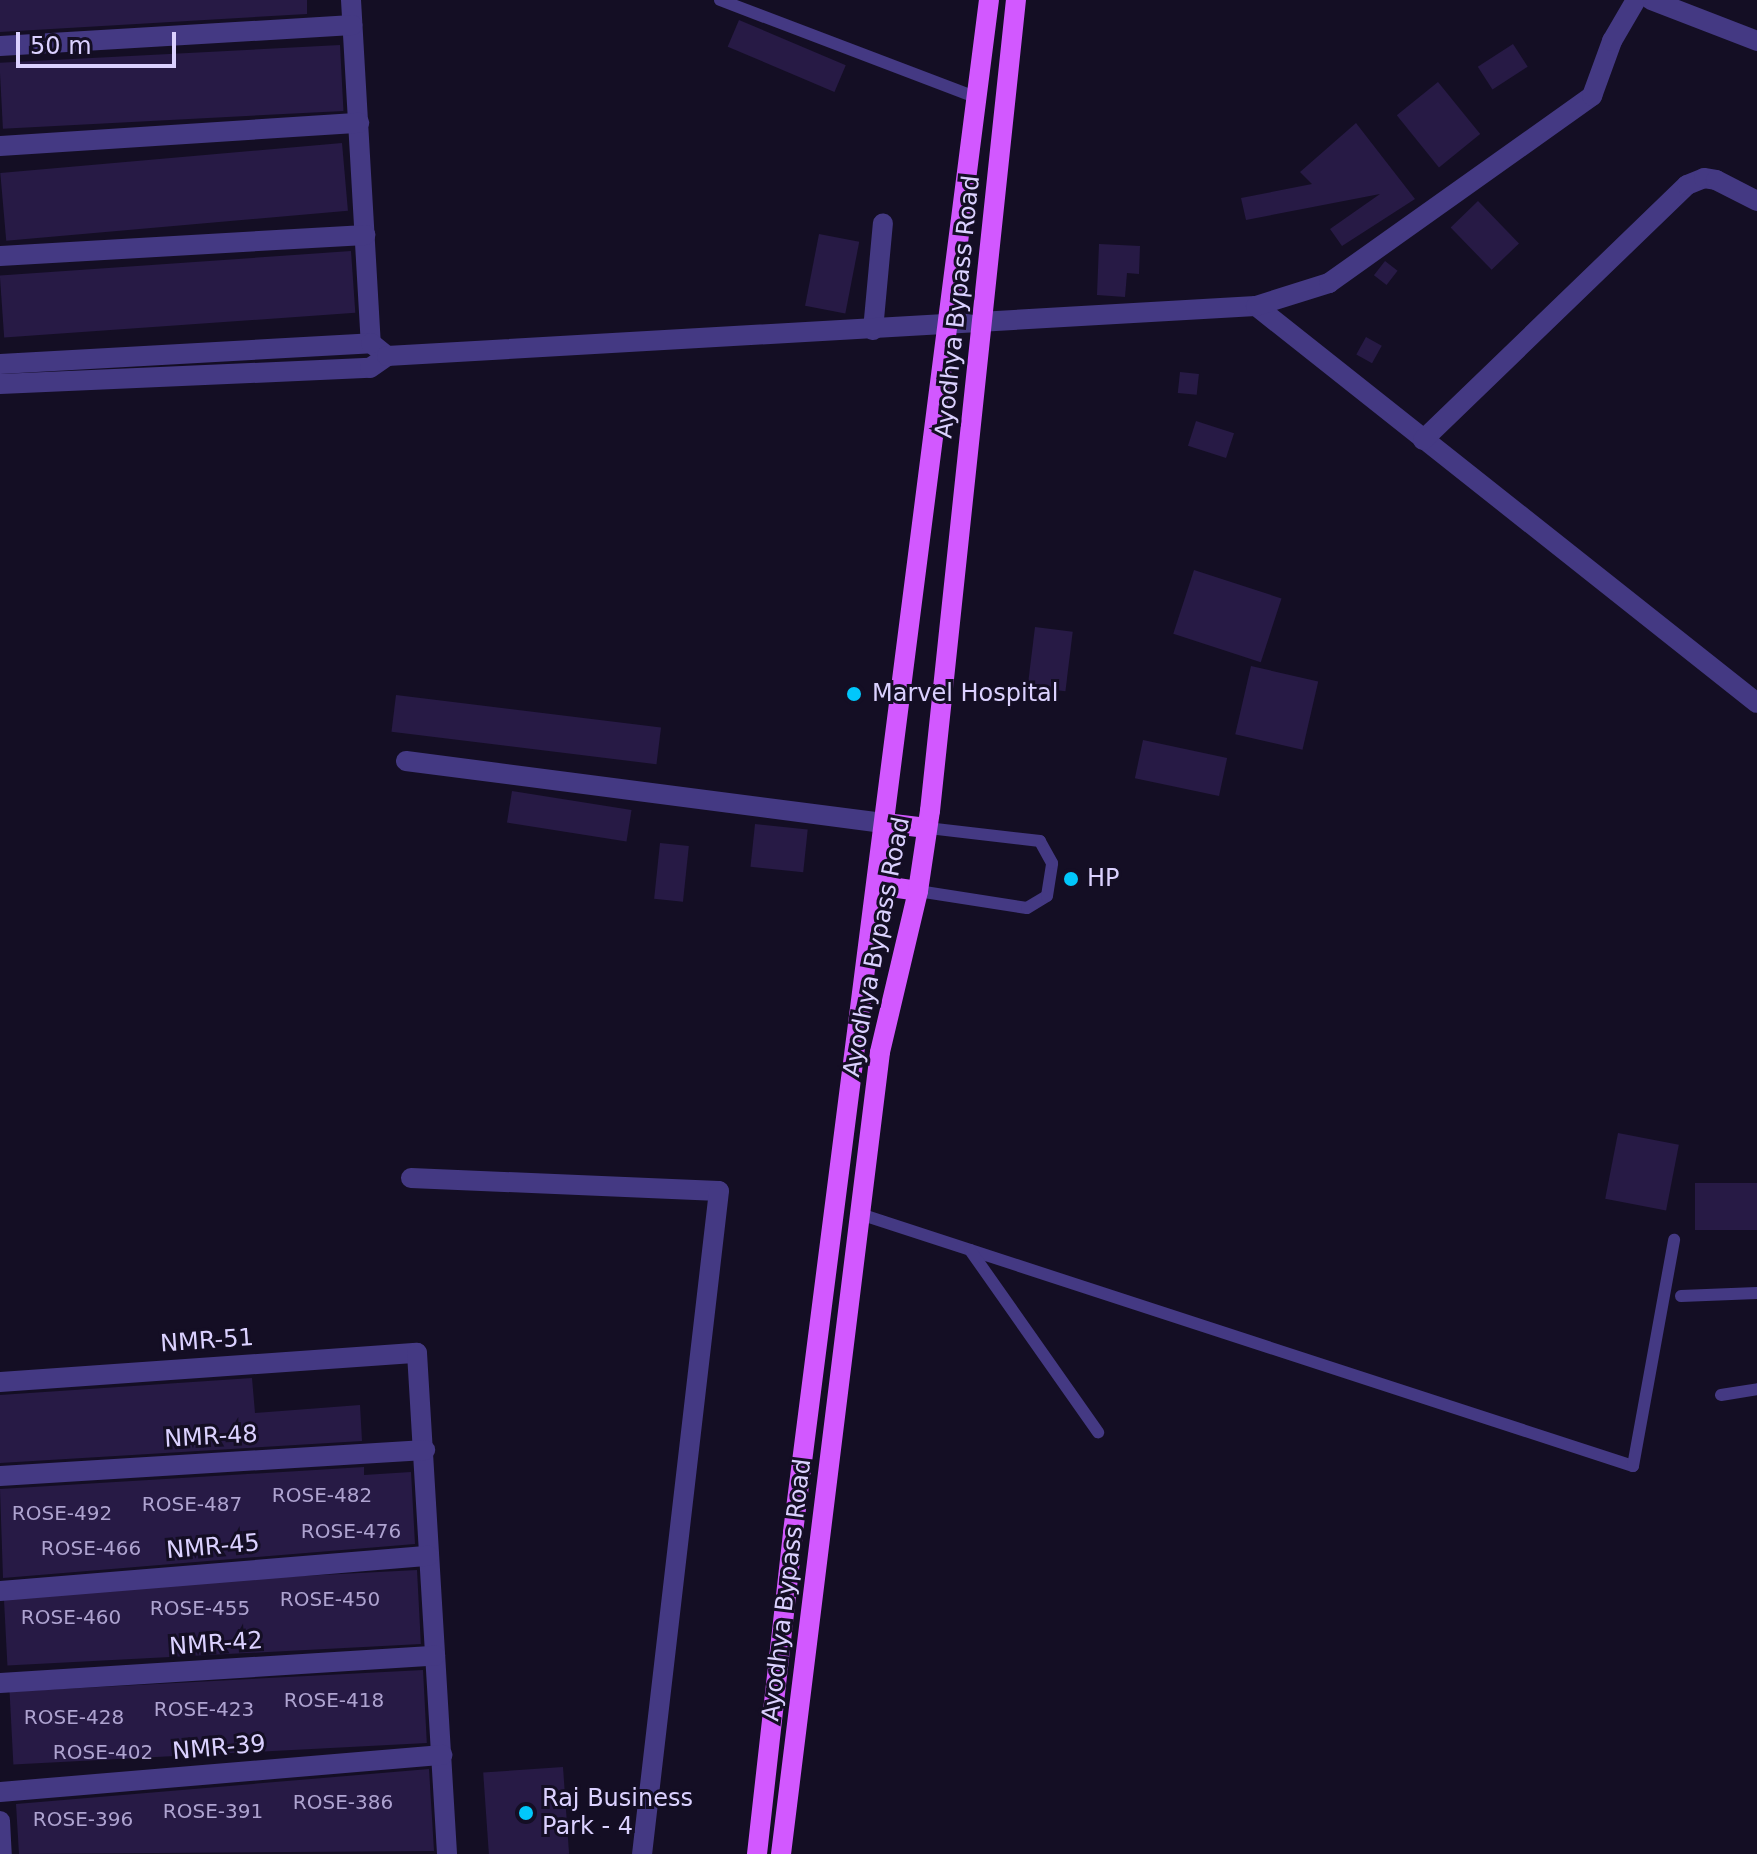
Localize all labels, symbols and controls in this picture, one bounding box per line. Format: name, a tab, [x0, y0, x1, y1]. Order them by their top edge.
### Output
scale bar	[20, 16, 180, 66]
text: 50 m	[30, 32, 92, 60]
street label: Ayodhya Bypass Road	[930, 174, 986, 440]
place label: Marvel Hospital	[872, 680, 1058, 708]
marker: Marvel Hospital	[843, 683, 865, 705]
street label: Ayodhya Bypass Road	[838, 815, 916, 1079]
place label: HP	[1087, 865, 1120, 893]
marker: HP	[1062, 870, 1080, 888]
street label: NMR-51	[159, 1323, 255, 1359]
street label: NMR-48	[164, 1420, 258, 1454]
street label: Ayodhya Bypass Road	[757, 1457, 817, 1723]
house number: ROSE-482	[272, 1483, 372, 1507]
house number: ROSE-487	[142, 1492, 242, 1516]
house number: ROSE-492	[12, 1501, 112, 1525]
house number: ROSE-476	[301, 1519, 401, 1543]
street label: NMR-45	[165, 1529, 261, 1565]
house number: ROSE-466	[41, 1536, 141, 1560]
house number: ROSE-450	[280, 1587, 380, 1611]
house number: ROSE-455	[150, 1596, 250, 1620]
house number: ROSE-460	[21, 1605, 121, 1629]
street label: NMR-42	[168, 1626, 264, 1662]
house number: ROSE-418	[284, 1688, 384, 1712]
house number: ROSE-423	[154, 1697, 254, 1721]
house number: ROSE-428	[24, 1705, 124, 1729]
street label: NMR-39	[171, 1730, 267, 1766]
house number: ROSE-402	[53, 1740, 153, 1764]
place label: Raj Business Park - 4	[542, 1785, 693, 1841]
house number: ROSE-386	[293, 1790, 393, 1814]
house number: ROSE-391	[163, 1799, 263, 1823]
marker: Raj Business Park - 4	[517, 1804, 535, 1822]
house number: ROSE-396	[33, 1807, 133, 1831]

